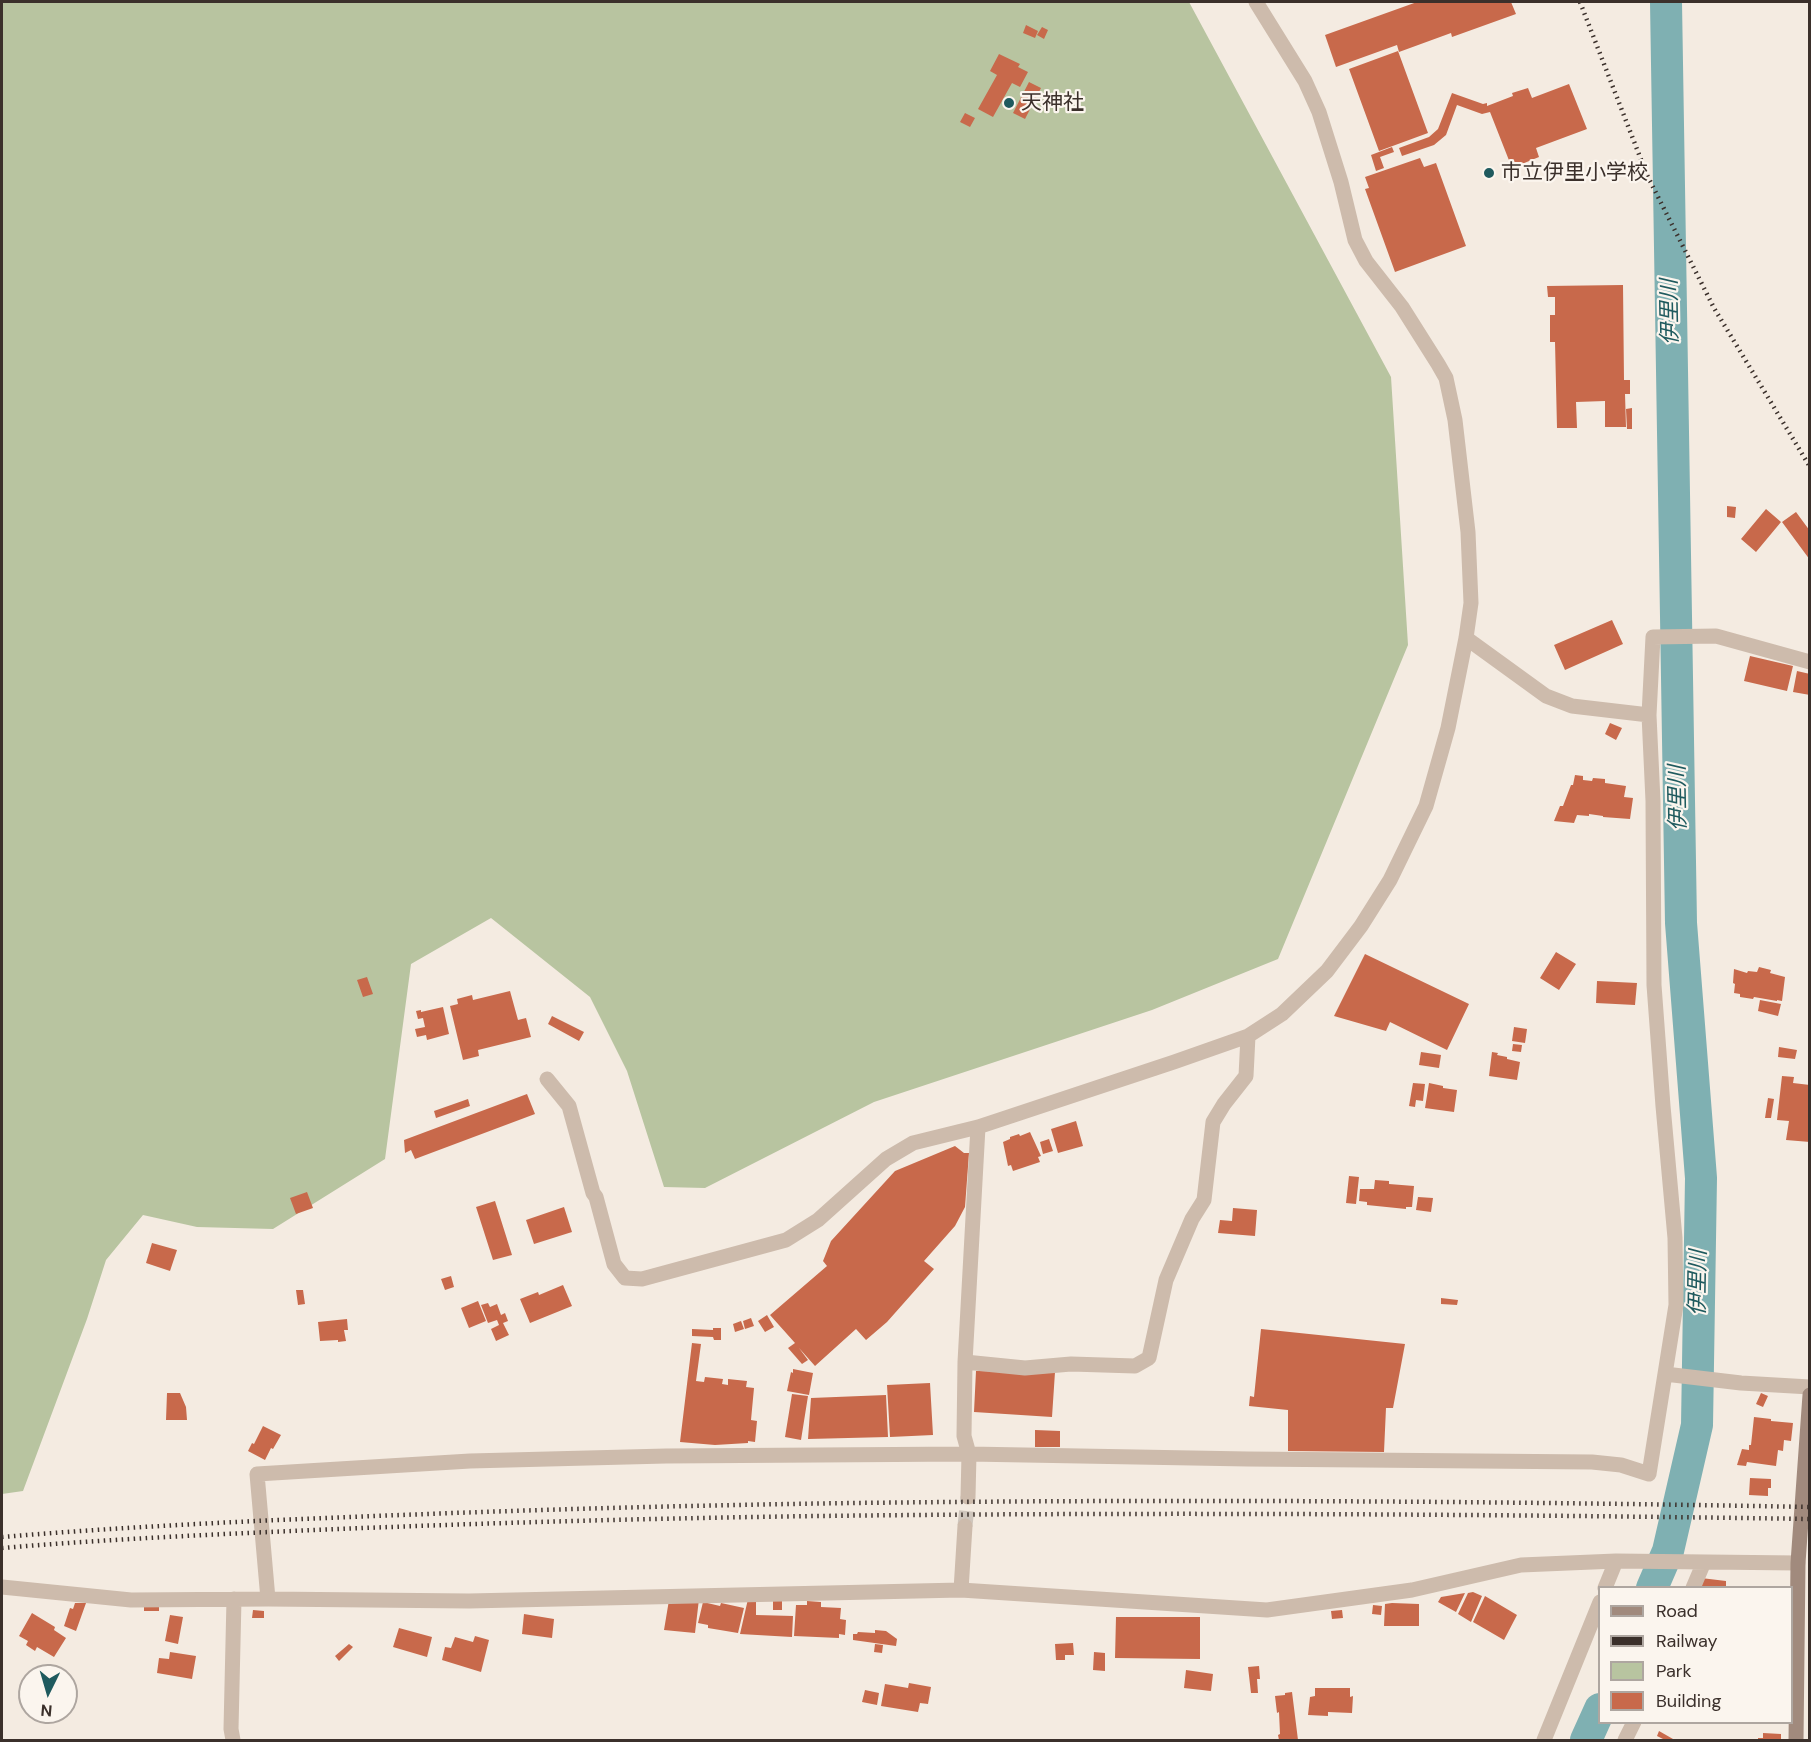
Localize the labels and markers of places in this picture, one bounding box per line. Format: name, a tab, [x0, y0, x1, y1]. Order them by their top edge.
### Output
place label: 天神社	[1021, 90, 1084, 116]
marker: 天神社	[1002, 96, 1016, 110]
place label: 市立伊里小学校	[1501, 160, 1648, 186]
marker: 市立伊里小学校	[1482, 166, 1496, 180]

